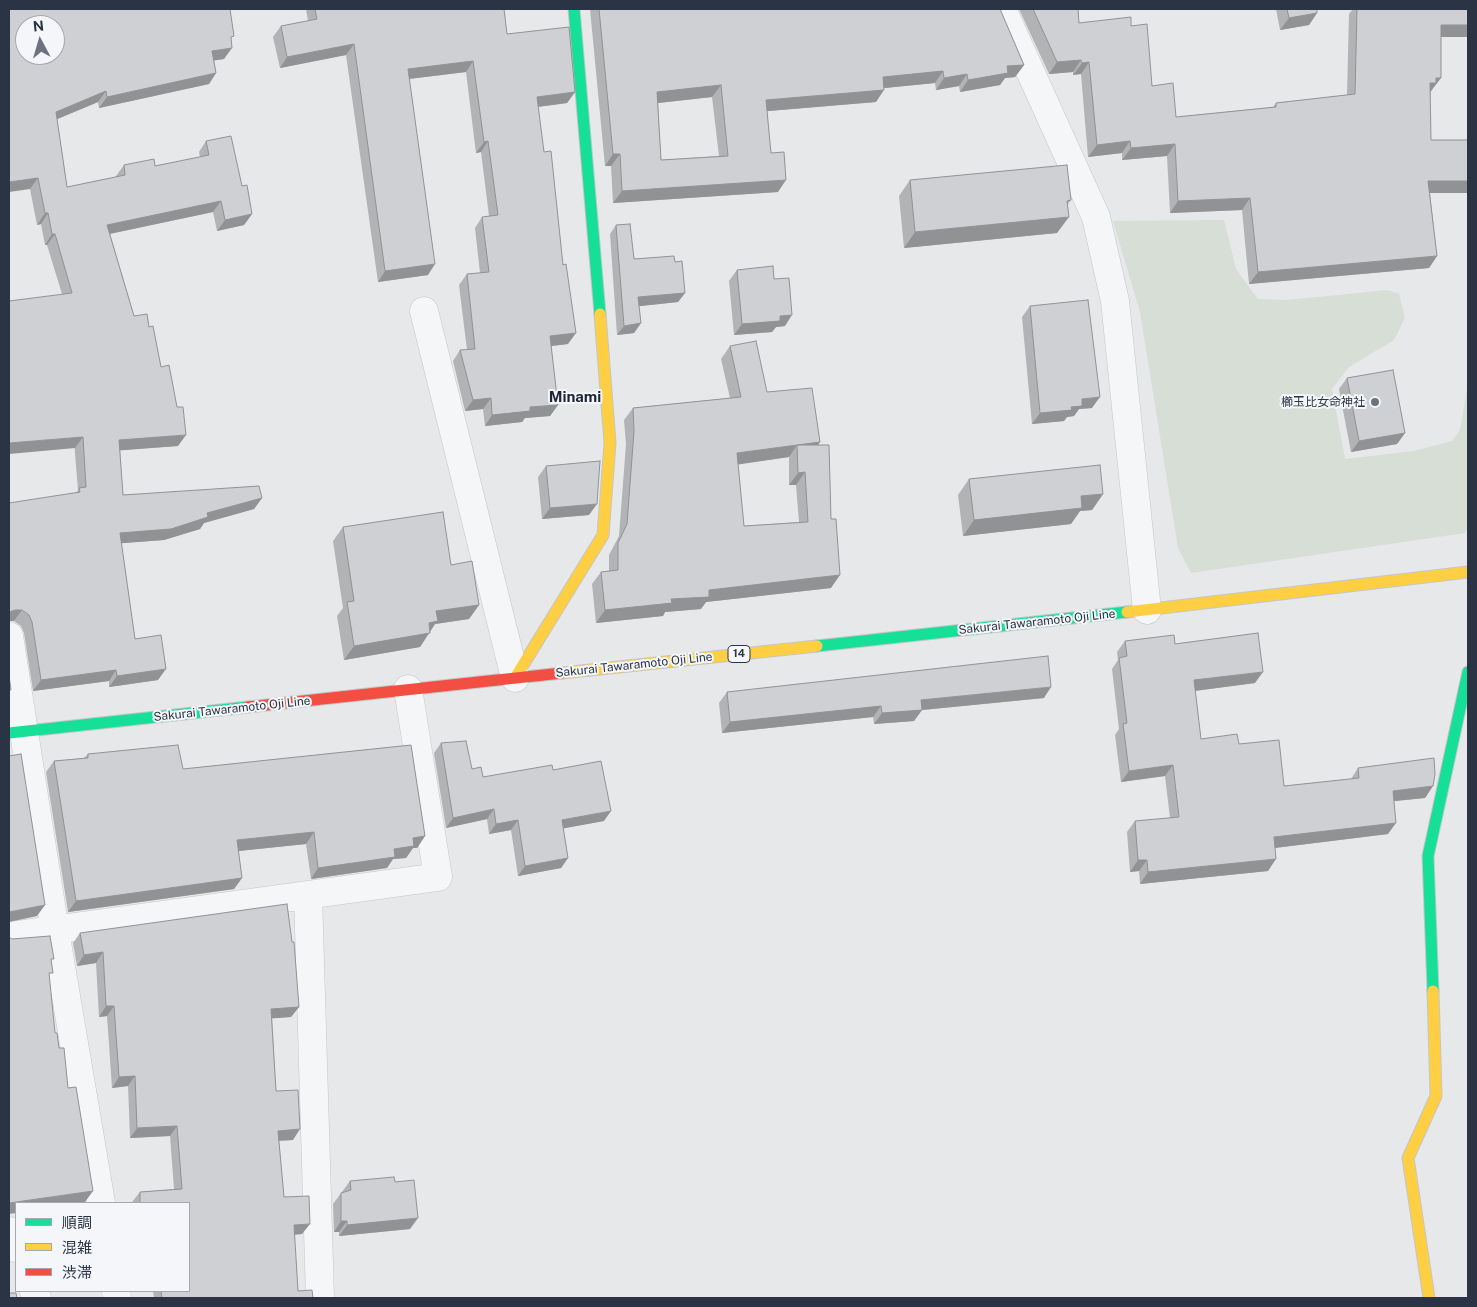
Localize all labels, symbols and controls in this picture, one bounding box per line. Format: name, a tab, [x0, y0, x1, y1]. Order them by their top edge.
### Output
north arrow	[15, 15, 65, 65]
text: N	[32, 18, 45, 35]
district label: Minami	[549, 388, 601, 406]
place label: 櫛玉比女命神社	[1281, 395, 1365, 409]
marker: 櫛玉比女命神社	[1369, 396, 1381, 408]
street label: Sakurai Tawaramoto Oji Line	[958, 607, 1116, 637]
road number: 14	[728, 646, 750, 662]
street label: Sakurai Tawaramoto Oji Line	[555, 650, 713, 680]
street label: Sakurai Tawaramoto Oji Line	[153, 694, 311, 724]
legend	[15, 1202, 190, 1292]
text: 順調	[62, 1214, 92, 1231]
text: 混雑	[62, 1239, 92, 1256]
text: 渋滞	[62, 1264, 92, 1281]

